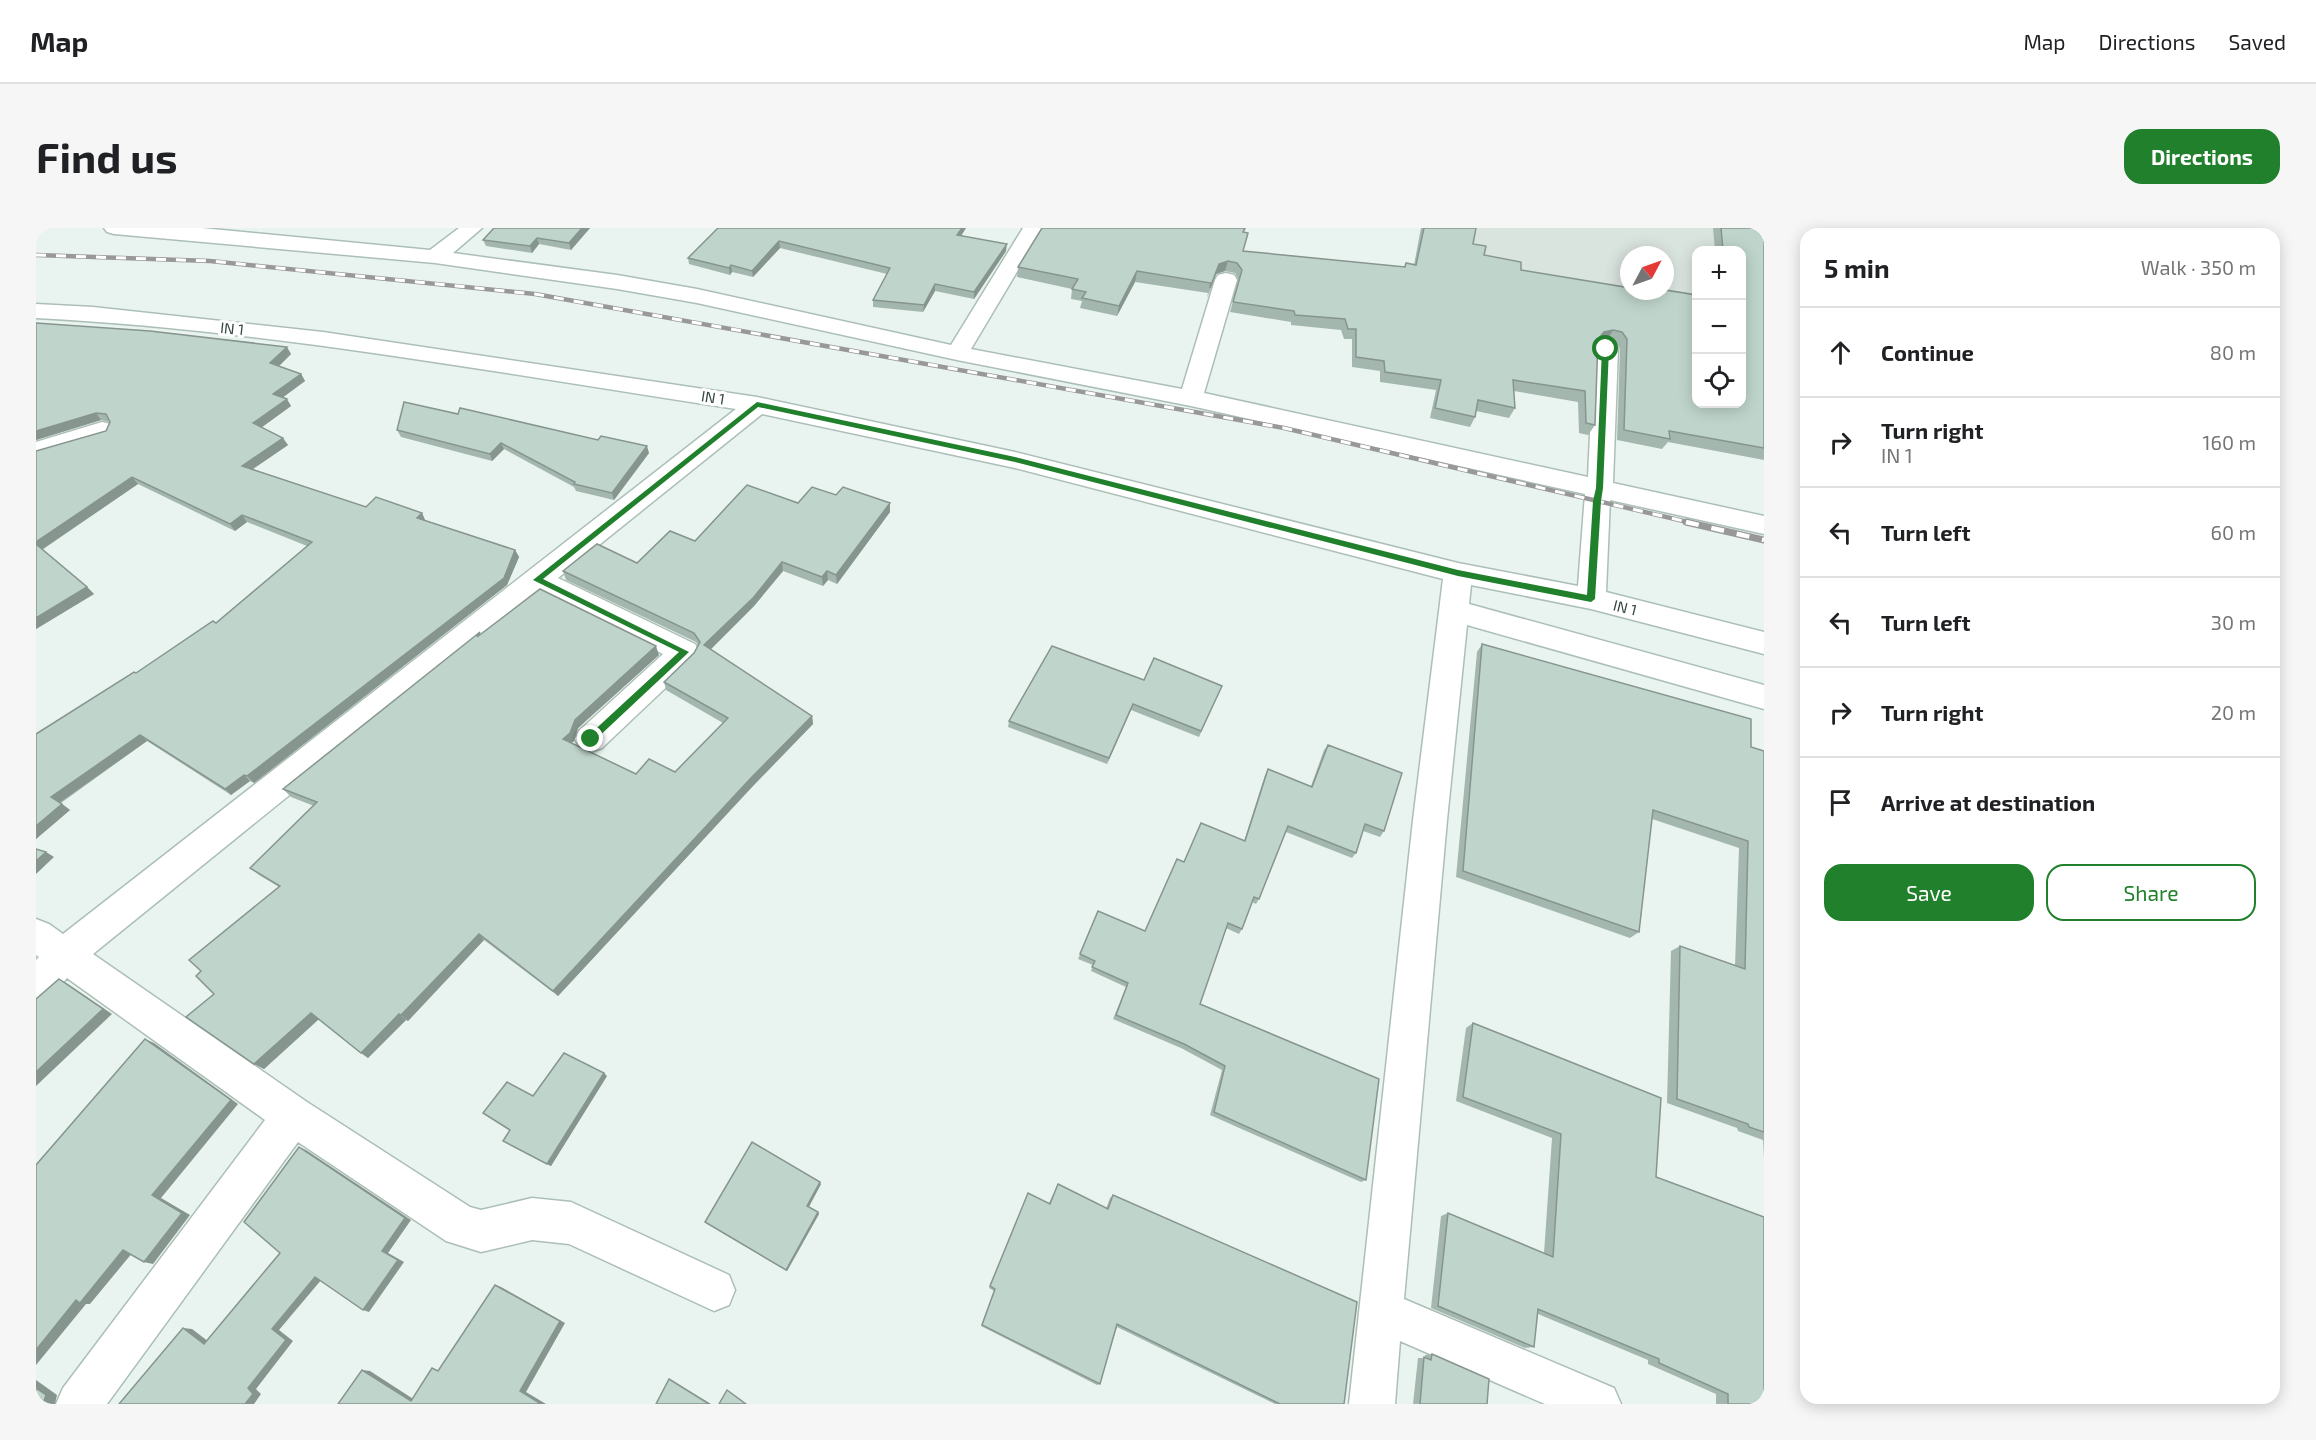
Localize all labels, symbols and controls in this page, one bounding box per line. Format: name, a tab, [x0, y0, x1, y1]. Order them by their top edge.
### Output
text: Map	[30, 24, 88, 58]
text: Map	[2023, 29, 2066, 54]
text: Directions	[2099, 29, 2195, 54]
text: Saved	[2228, 29, 2286, 54]
button: Directions	[2124, 129, 2280, 184]
text: Find us	[36, 131, 178, 181]
north arrow	[1620, 246, 1674, 300]
map controls	[1692, 246, 1746, 408]
button: +	[1692, 246, 1746, 300]
text: 5 min	[1824, 252, 1890, 283]
text: Walk · 350 m	[2141, 255, 2256, 279]
button: −	[1692, 300, 1746, 354]
street label: IN 1	[219, 318, 245, 338]
route start	[1592, 335, 1618, 361]
icon: ahead	[1824, 336, 1857, 369]
text: Continue	[1881, 339, 1974, 365]
text: 80 m	[2210, 340, 2256, 364]
button: locate	[1692, 354, 1746, 408]
street label: IN 1	[700, 386, 726, 408]
text: Turn right	[1881, 417, 1983, 443]
icon: right	[1824, 426, 1857, 459]
text: 160 m	[2203, 430, 2256, 454]
text: IN 1	[1881, 443, 1913, 467]
icon: left	[1824, 516, 1857, 549]
text: Turn left	[1881, 519, 1970, 545]
text: 60 m	[2211, 520, 2256, 544]
street label: IN 1	[1612, 595, 1639, 619]
icon: left	[1824, 606, 1857, 639]
text: Turn left	[1881, 609, 1970, 635]
text: 30 m	[2211, 610, 2256, 634]
icon: right	[1824, 696, 1857, 729]
text: Turn right	[1881, 699, 1983, 725]
text: 20 m	[2211, 700, 2256, 724]
route end	[577, 725, 603, 751]
icon: arrive	[1824, 786, 1857, 819]
text: Arrive at destination	[1881, 789, 2095, 815]
button: Save	[1824, 864, 2034, 921]
button: Share	[2046, 864, 2256, 921]

